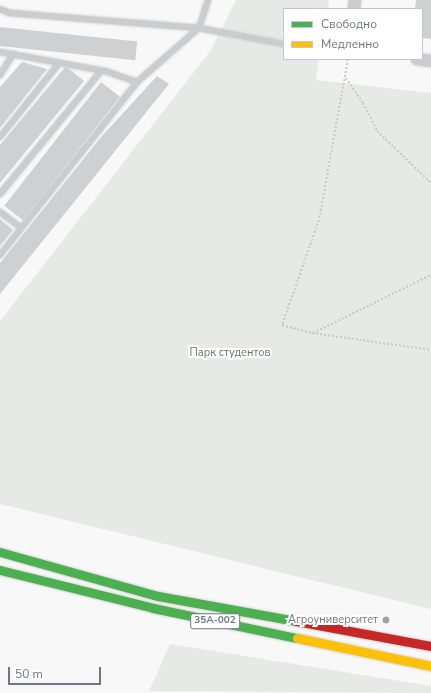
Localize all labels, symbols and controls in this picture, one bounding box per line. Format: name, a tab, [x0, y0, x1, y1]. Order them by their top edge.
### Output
legend	[283, 8, 423, 60]
text: Свободно	[321, 16, 377, 32]
text: Медленно	[321, 36, 379, 52]
park label: Парк студентов	[189, 346, 271, 360]
road number: 35А-002	[190, 613, 240, 629]
place label: Агроуниверситет	[288, 613, 378, 627]
marker: Агроуниверситет	[381, 615, 391, 625]
scale bar	[10, 659, 103, 685]
text: 50 m	[15, 666, 43, 682]

